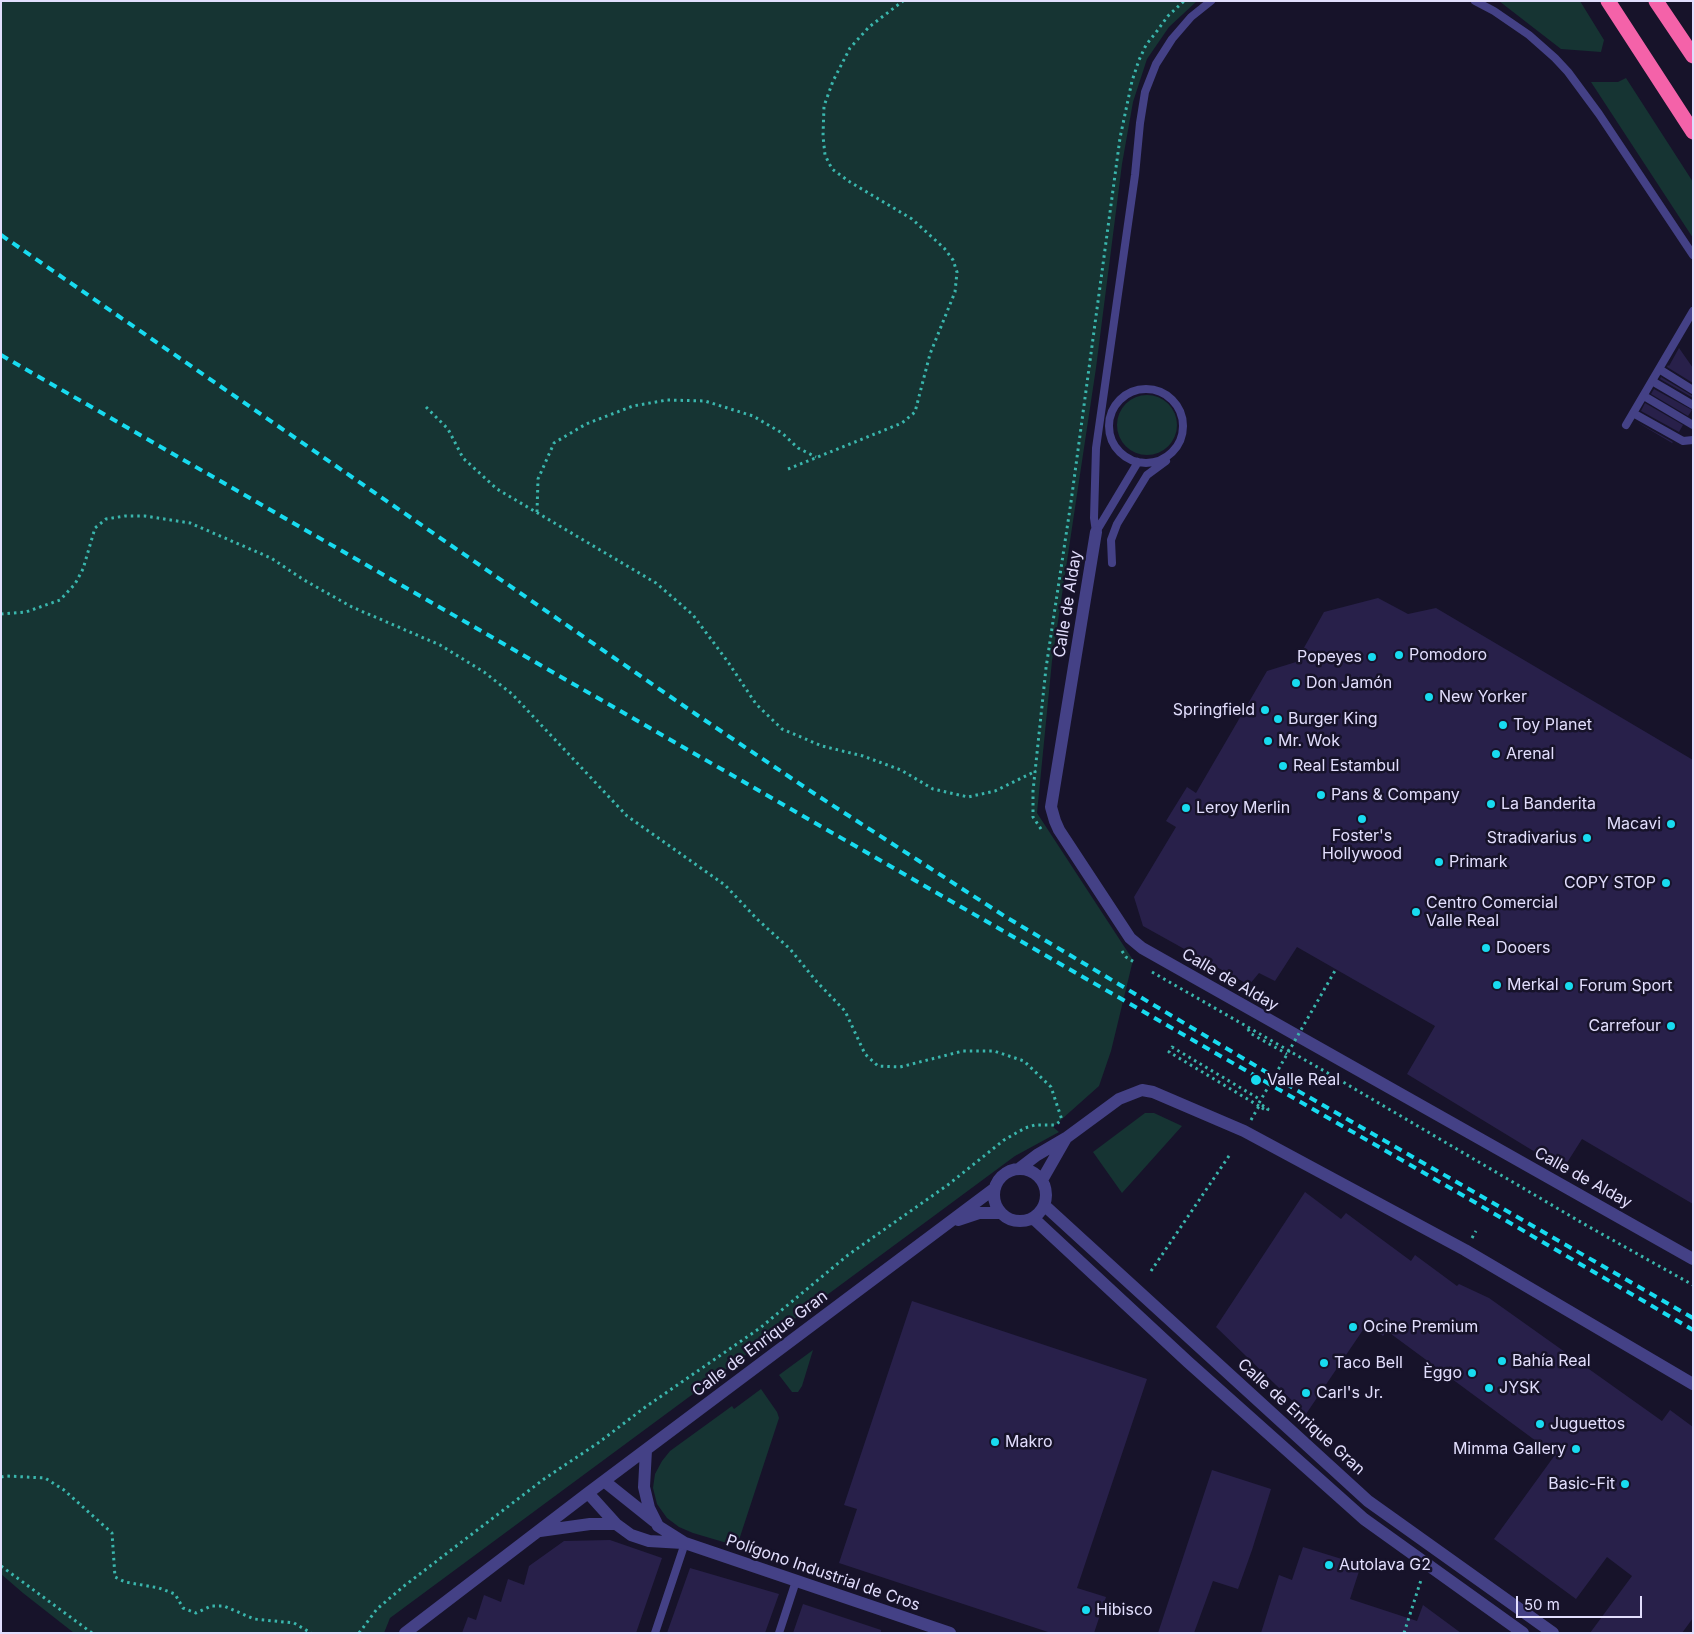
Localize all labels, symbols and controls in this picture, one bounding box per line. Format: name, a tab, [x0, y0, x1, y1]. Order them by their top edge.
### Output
street label: Calle de Alday	[1050, 549, 1086, 659]
place label: Pomodoro	[1409, 645, 1487, 665]
place label: Popeyes	[1297, 647, 1362, 667]
marker: Pomodoro	[1393, 649, 1405, 661]
marker: Popeyes	[1366, 651, 1378, 663]
place label: Don Jamón	[1306, 673, 1392, 693]
marker: Don Jamón	[1290, 677, 1302, 689]
place label: New Yorker	[1439, 687, 1527, 707]
marker: New Yorker	[1423, 691, 1435, 703]
place label: Springfield	[1173, 700, 1255, 720]
marker: Springfield	[1259, 704, 1271, 716]
place label: Burger King	[1288, 709, 1377, 729]
marker: Burger King	[1272, 713, 1284, 725]
place label: Toy Planet	[1513, 715, 1592, 735]
marker: Toy Planet	[1497, 719, 1509, 731]
place label: Mr. Wok	[1278, 731, 1340, 751]
marker: Mr. Wok	[1262, 735, 1274, 747]
place label: Arenal	[1506, 744, 1554, 764]
marker: Arenal	[1490, 748, 1502, 760]
place label: Real Estambul	[1293, 756, 1399, 776]
marker: Real Estambul	[1277, 760, 1289, 772]
place label: Pans & Company	[1331, 785, 1460, 805]
marker: Pans & Company	[1315, 789, 1327, 801]
place label: La Banderita	[1501, 794, 1596, 814]
place label: Leroy Merlin	[1196, 798, 1290, 818]
marker: La Banderita	[1485, 798, 1497, 810]
marker: Leroy Merlin	[1180, 802, 1192, 814]
marker: Foster's Hollywood	[1356, 813, 1368, 825]
place label: Macavi	[1607, 814, 1661, 834]
marker: Macavi	[1665, 818, 1677, 830]
place label: Foster's Hollywood	[1322, 826, 1402, 864]
place label: Stradivarius	[1487, 828, 1577, 848]
marker: Stradivarius	[1581, 832, 1593, 844]
place label: Primark	[1449, 852, 1507, 872]
marker: Primark	[1433, 856, 1445, 868]
place label: COPY STOP	[1564, 873, 1656, 893]
marker: COPY STOP	[1660, 877, 1672, 889]
place label: Centro Comercial Valle Real	[1426, 893, 1558, 931]
marker: Centro Comercial Valle Real	[1410, 906, 1422, 918]
place label: Dooers	[1496, 938, 1551, 958]
marker: Dooers	[1480, 942, 1492, 954]
street label: Calle de Alday	[1178, 945, 1282, 1015]
place label: Merkal	[1507, 975, 1559, 995]
place label: Forum Sport	[1579, 976, 1673, 996]
marker: Merkal	[1491, 979, 1503, 991]
marker: Forum Sport	[1563, 980, 1575, 992]
place label: Carrefour	[1588, 1016, 1661, 1036]
marker: Carrefour	[1665, 1020, 1677, 1032]
place label: Valle Real	[1267, 1070, 1340, 1090]
marker: Valle Real	[1249, 1073, 1263, 1087]
street label: Calle de Alday	[1531, 1143, 1635, 1213]
street label: Calle de Enrique Gran	[689, 1287, 831, 1401]
place label: Ocine Premium	[1363, 1317, 1478, 1337]
marker: Ocine Premium	[1347, 1321, 1359, 1333]
place label: Bahía Real	[1512, 1351, 1591, 1371]
place label: Taco Bell	[1334, 1353, 1403, 1373]
street label: Calle de Enrique Gran	[1233, 1355, 1369, 1479]
marker: Bahía Real	[1496, 1355, 1508, 1367]
marker: Taco Bell	[1318, 1357, 1330, 1369]
place label: Èggo	[1423, 1363, 1462, 1383]
marker: Èggo	[1466, 1367, 1478, 1379]
place label: JYSK	[1499, 1378, 1540, 1398]
marker: JYSK	[1483, 1382, 1495, 1394]
place label: Carl's Jr.	[1316, 1383, 1383, 1403]
marker: Carl's Jr.	[1300, 1387, 1312, 1399]
place label: Juguettos	[1550, 1414, 1625, 1434]
marker: Juguettos	[1534, 1418, 1546, 1430]
place label: Makro	[1005, 1432, 1053, 1452]
marker: Makro	[989, 1436, 1001, 1448]
place label: Mimma Gallery	[1453, 1439, 1566, 1459]
marker: Mimma Gallery	[1570, 1443, 1582, 1455]
place label: Basic-Fit	[1548, 1474, 1615, 1494]
marker: Basic-Fit	[1619, 1478, 1631, 1490]
street label: Polígono Industrial de Cros	[724, 1531, 922, 1615]
place label: Autolava G2	[1339, 1555, 1431, 1575]
marker: Autolava G2	[1323, 1559, 1335, 1571]
scale bar	[1519, 1586, 1645, 1618]
text: 50 m	[1524, 1595, 1560, 1614]
place label: Hibisco	[1096, 1600, 1153, 1620]
marker: Hibisco	[1080, 1604, 1092, 1616]

